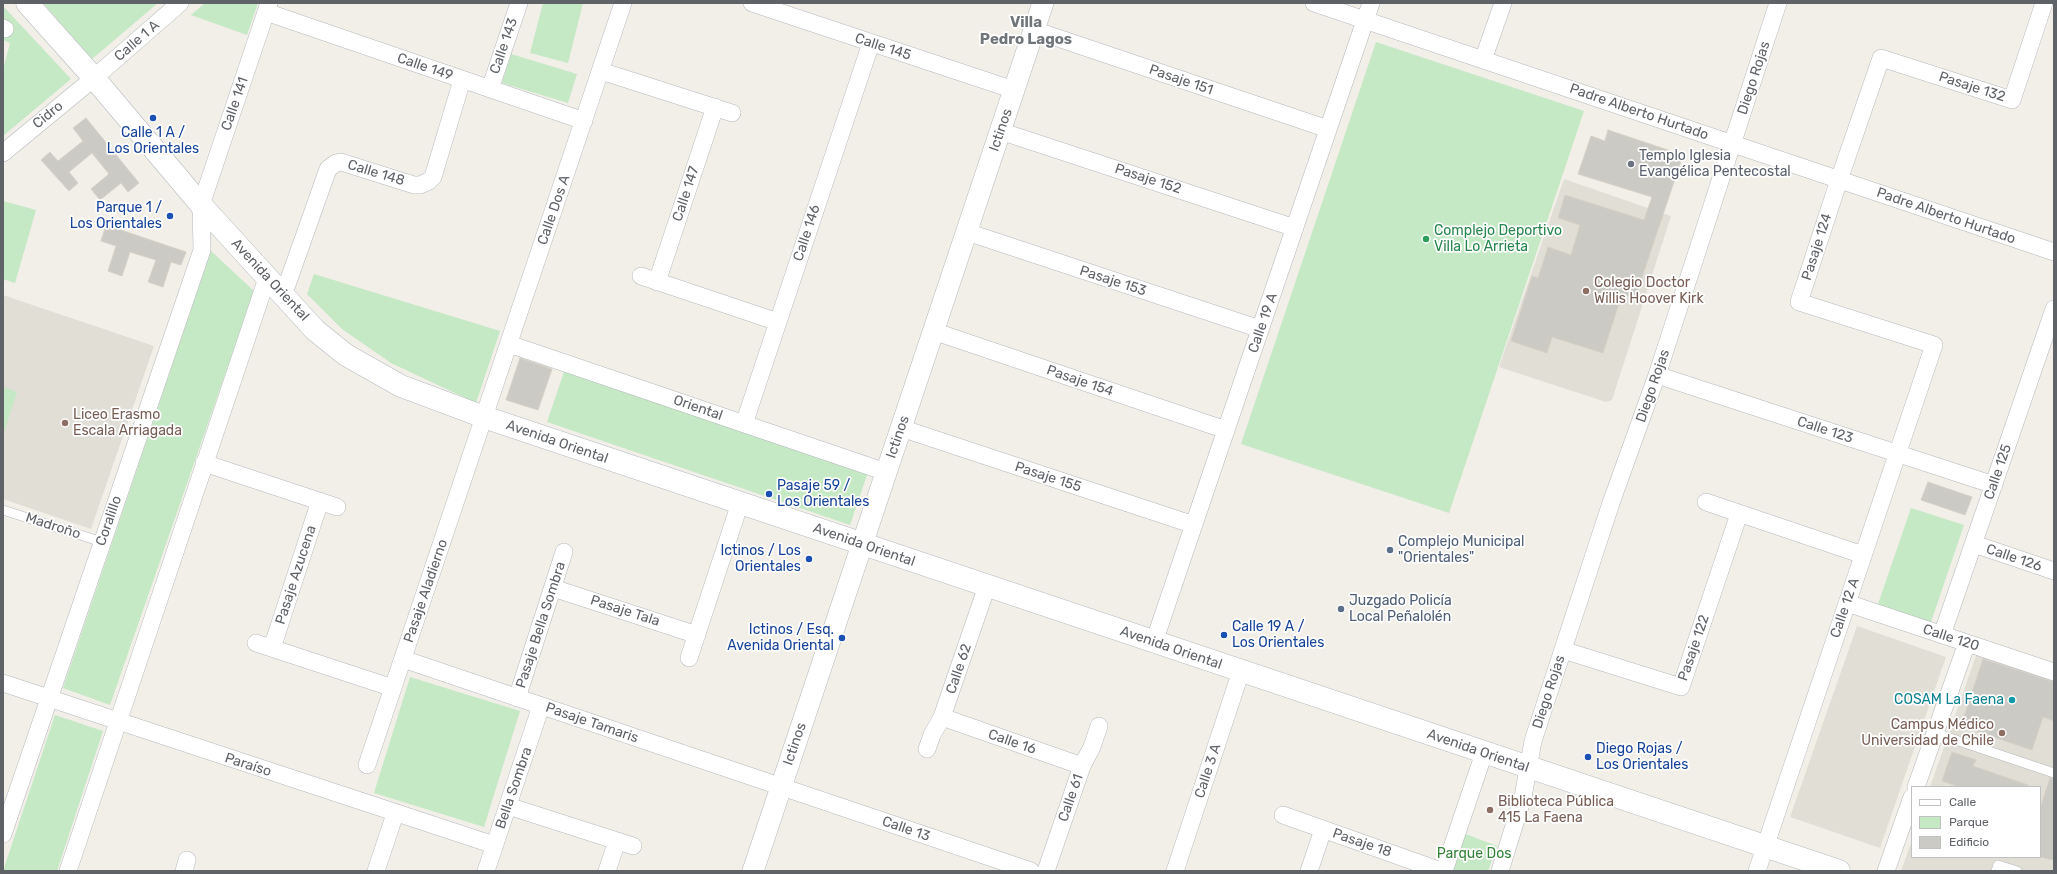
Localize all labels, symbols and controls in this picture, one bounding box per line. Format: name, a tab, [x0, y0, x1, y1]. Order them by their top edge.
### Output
district label: Villa Pedro Lagos	[980, 14, 1072, 49]
street label: Calle 143	[487, 16, 521, 76]
street label: Calle 1 A	[111, 17, 163, 65]
street label: Calle 145	[853, 30, 913, 64]
street label: Diego Rojas	[1734, 39, 1774, 117]
street label: Calle 149	[395, 50, 455, 84]
street label: Pasaje 151	[1147, 61, 1215, 99]
street label: Pasaje 132	[1937, 68, 2007, 106]
street label: Calle 141	[218, 75, 252, 133]
street label: Padre Alberto Hurtado	[1567, 80, 1711, 144]
street label: Cidro	[29, 98, 67, 132]
street label: Ictinos	[986, 106, 1016, 154]
marker: Calle 1 A / Los Orientales	[148, 113, 158, 123]
place label: Calle 1 A / Los Orientales	[107, 125, 199, 158]
place label: Templo Iglesia Evangélica Pentecostal	[1639, 148, 1791, 180]
street label: Calle 148	[345, 156, 407, 190]
marker: Templo Iglesia Evangélica Pentecostal	[1626, 159, 1636, 169]
street label: Pasaje 152	[1113, 160, 1183, 198]
street label: Calle 147	[669, 164, 703, 224]
street label: Calle Dos A	[534, 173, 574, 247]
street label: Padre Alberto Hurtado	[1874, 184, 2018, 248]
place label: Parque 1 / Los Orientales	[70, 200, 162, 232]
street label: Calle 146	[790, 203, 824, 263]
marker: Parque 1 / Los Orientales	[165, 211, 175, 221]
street label: Pasaje 124	[1798, 212, 1836, 282]
place label: Complejo Deportivo Villa Lo Arrieta	[1434, 223, 1562, 256]
marker: Complejo Deportivo Villa Lo Arrieta	[1421, 234, 1431, 244]
street label: Avenida Oriental	[227, 235, 313, 325]
street label: Pasaje 153	[1078, 262, 1148, 300]
place label: Colegio Doctor Willis Hoover Kirk	[1594, 275, 1704, 308]
marker: Colegio Doctor Willis Hoover Kirk	[1581, 286, 1591, 296]
street label: Calle 19 A	[1245, 291, 1281, 355]
street label: Diego Rojas	[1633, 347, 1673, 425]
street label: Pasaje 154	[1044, 362, 1116, 400]
street label: Oriental	[671, 392, 725, 424]
place label: Liceo Erasmo Escala Arriagada	[73, 407, 182, 440]
street label: Ictinos	[883, 413, 913, 461]
street label: Calle 123	[1795, 413, 1855, 447]
street label: Avenida Oriental	[504, 417, 610, 467]
marker: Liceo Erasmo Escala Arriagada	[60, 418, 70, 428]
street label: Calle 125	[1981, 442, 2015, 502]
street label: Pasaje 155	[1013, 458, 1083, 496]
place label: Pasaje 59 / Los Orientales	[777, 478, 869, 510]
marker: Pasaje 59 / Los Orientales	[764, 489, 774, 499]
street label: Coralillo	[93, 494, 125, 548]
street label: Madroño	[23, 509, 83, 543]
street label: Avenida Oriental	[811, 520, 917, 570]
street label: Pasaje Azucena	[272, 523, 320, 627]
place label: Complejo Municipal "Orientales"	[1398, 534, 1524, 566]
street label: Pasaje Aladierno	[400, 537, 452, 645]
street label: Calle 126	[1984, 541, 2044, 575]
place label: Ictinos / Los Orientales	[720, 543, 801, 576]
marker: Complejo Municipal "Orientales"	[1385, 545, 1395, 555]
marker: Ictinos / Los Orientales	[804, 554, 814, 564]
street label: Pasaje Bella Sombra	[513, 560, 569, 690]
street label: Calle 12 A	[1827, 576, 1863, 640]
street label: Pasaje Tala	[588, 592, 662, 630]
place label: Juzgado Policía Local Peñalolén	[1349, 593, 1452, 626]
marker: Juzgado Policía Local Peñalolén	[1336, 604, 1346, 614]
street label: Pasaje 122	[1675, 613, 1713, 683]
place label: Calle 19 A / Los Orientales	[1232, 619, 1324, 652]
street label: Calle 120	[1921, 621, 1981, 655]
place label: Ictinos / Esq. Avenida Oriental	[727, 622, 834, 654]
street label: Avenida Oriental	[1118, 623, 1224, 673]
marker: Calle 19 A / Los Orientales	[1219, 630, 1229, 640]
marker: Ictinos / Esq. Avenida Oriental	[837, 633, 847, 643]
street label: Calle 62	[943, 642, 975, 696]
street label: Diego Rojas	[1529, 653, 1569, 731]
place label: COSAM La Faena	[1894, 692, 2004, 708]
marker: COSAM La Faena	[2007, 695, 2017, 705]
street label: Pasaje Tamaris	[543, 699, 641, 747]
place label: Campus Médico Universidad de Chile	[1861, 717, 1994, 750]
street label: Ictinos	[780, 720, 810, 768]
street label: Calle 16	[986, 726, 1038, 758]
street label: Avenida Oriental	[1425, 726, 1531, 776]
marker: Campus Médico Universidad de Chile	[1997, 728, 2007, 738]
place label: Diego Rojas / Los Orientales	[1596, 741, 1688, 774]
street label: Calle 3 A	[1191, 742, 1225, 800]
street label: Bella Sombra	[492, 745, 536, 831]
street label: Paraíso	[223, 750, 273, 780]
marker: Diego Rojas / Los Orientales	[1583, 752, 1593, 762]
street label: Calle 61	[1055, 772, 1087, 824]
legend	[1911, 786, 2041, 858]
place label: Biblioteca Pública 415 La Faena	[1498, 794, 1614, 826]
text: Calle	[1949, 795, 1976, 809]
marker: Biblioteca Pública 415 La Faena	[1485, 805, 1495, 815]
street label: Calle 13	[880, 813, 932, 845]
text: Parque	[1949, 815, 1989, 829]
street label: Pasaje 18	[1330, 825, 1394, 861]
text: Edificio	[1949, 835, 1989, 849]
park label: Parque Dos	[1437, 846, 1511, 862]

